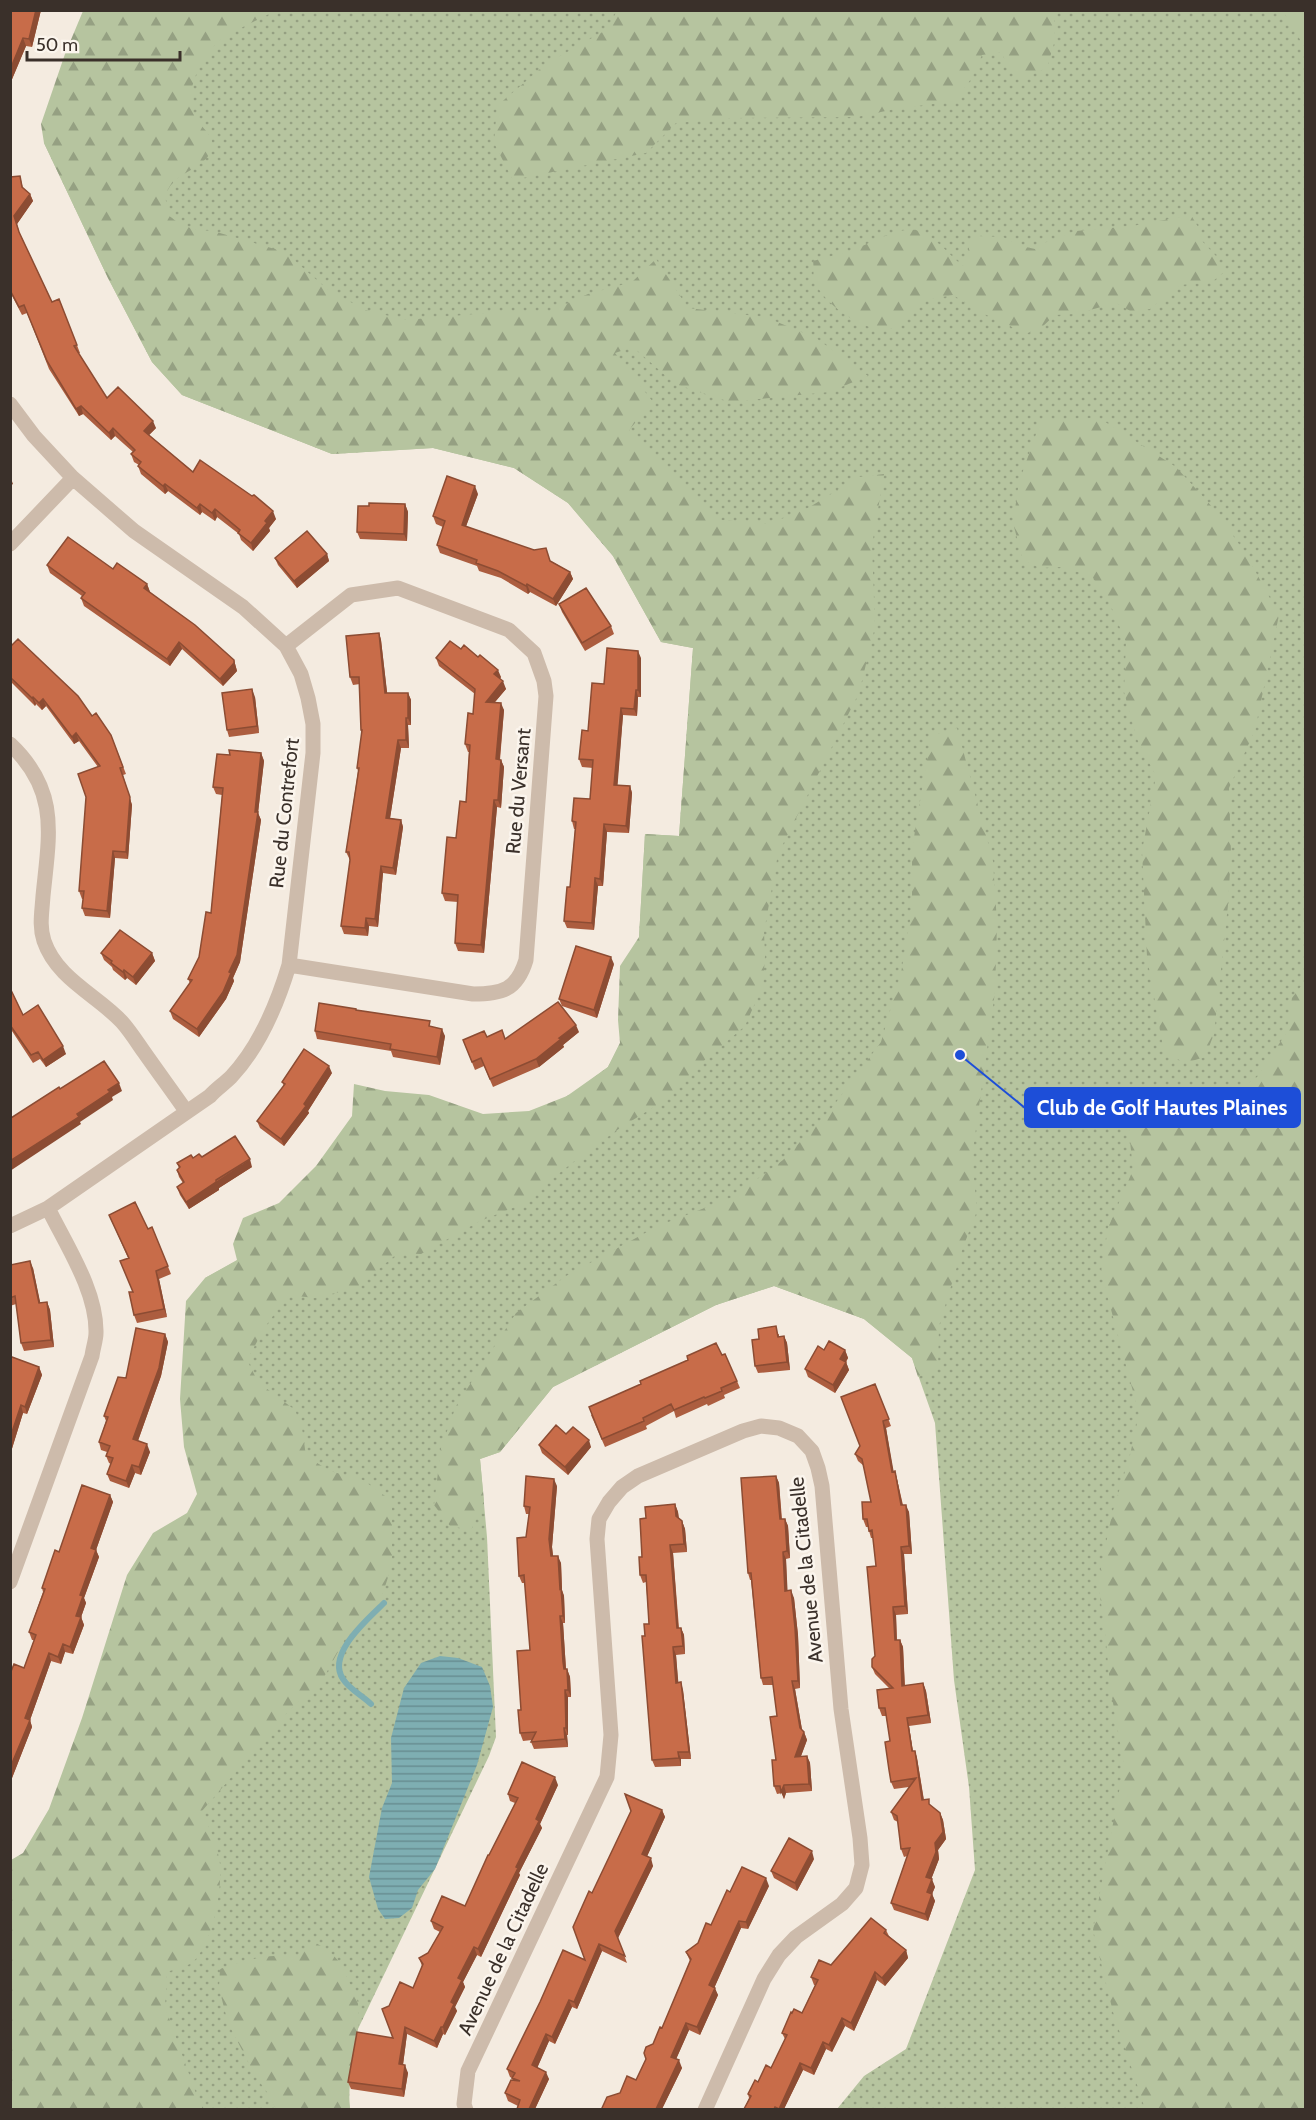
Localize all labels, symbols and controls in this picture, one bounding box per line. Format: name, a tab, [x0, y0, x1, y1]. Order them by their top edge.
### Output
scale bar	[27, 24, 180, 62]
text: 50 m	[36, 34, 78, 56]
street label: Rue du Versant	[501, 727, 535, 855]
street label: Rue du Contrefort	[264, 737, 304, 889]
callout: Club de Golf Hautes Plaines	[1025, 1088, 1300, 1127]
text: Club de Golf Hautes Plaines	[1037, 1095, 1287, 1120]
street label: Avenue de la Citadelle	[784, 1476, 828, 1664]
street label: Avenue de la Citadelle	[453, 1859, 553, 2039]

